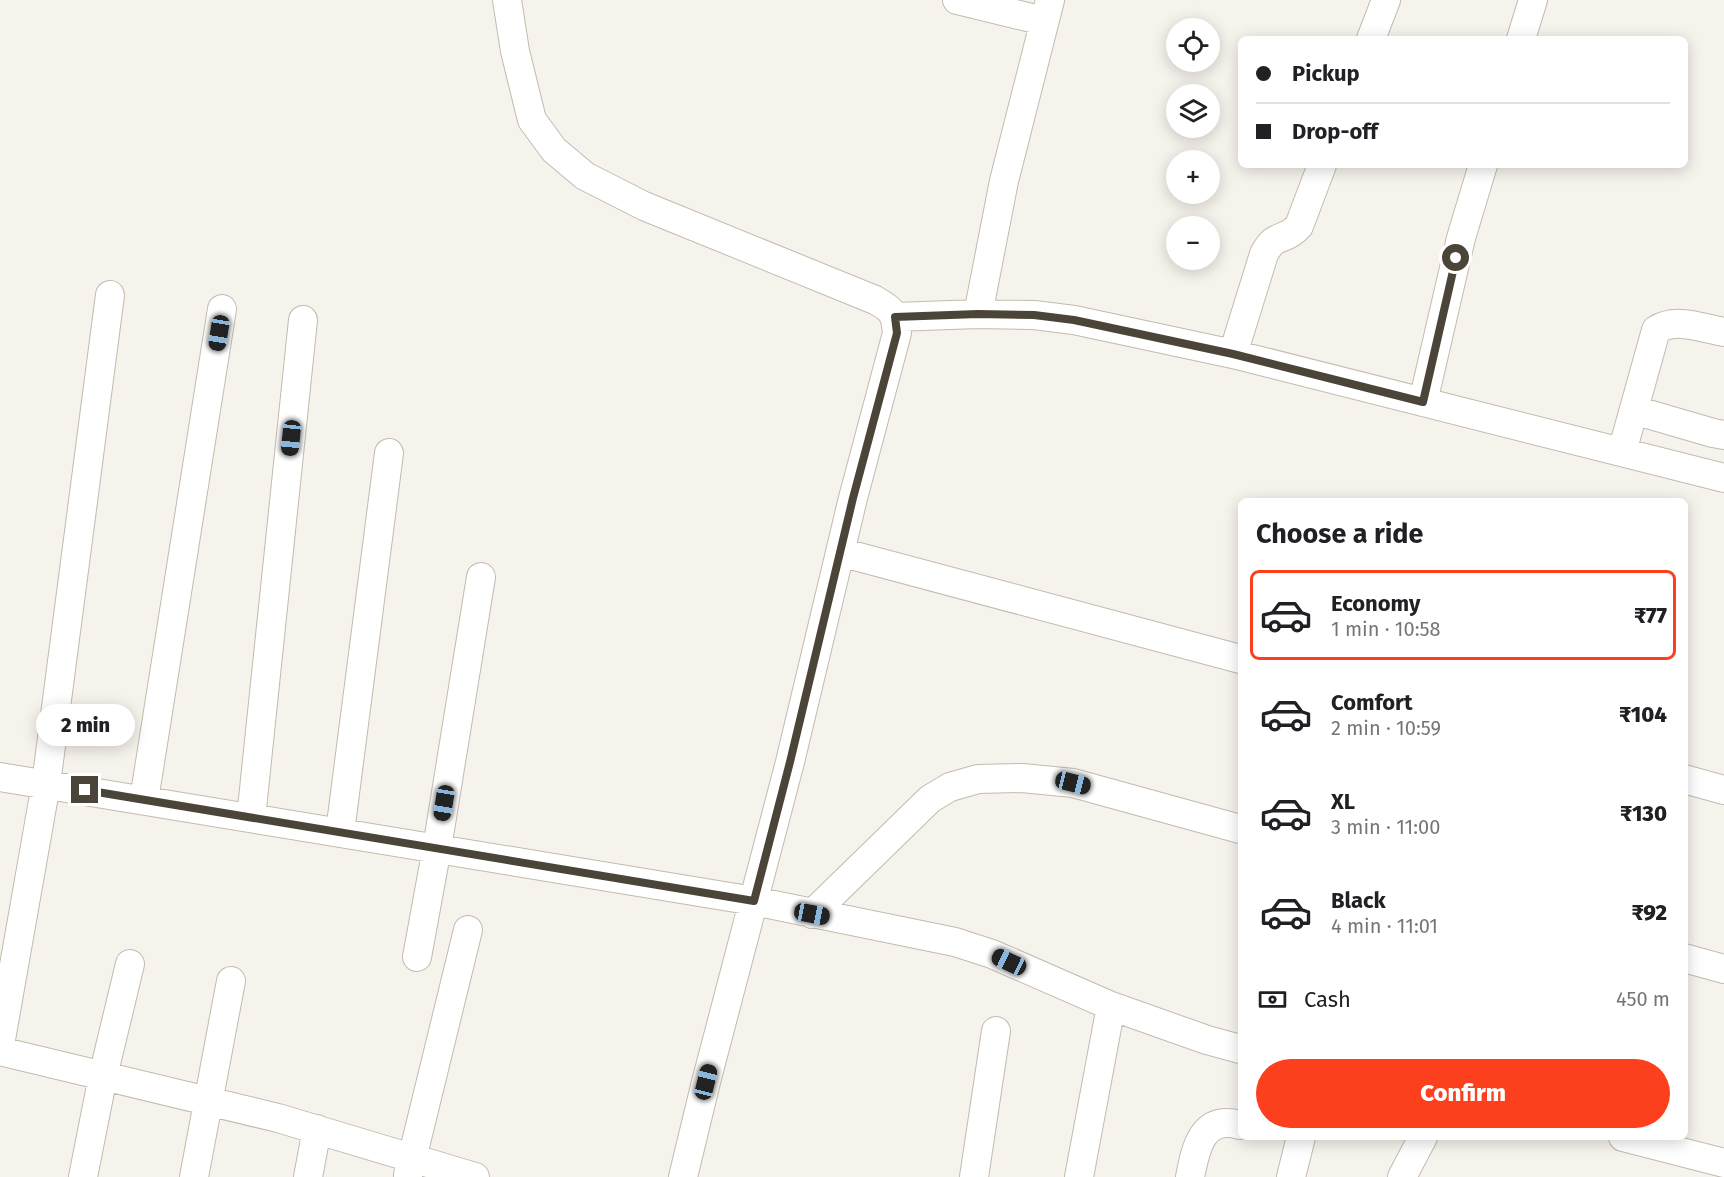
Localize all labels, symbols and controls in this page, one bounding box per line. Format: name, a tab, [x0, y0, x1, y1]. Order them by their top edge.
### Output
map controls	[1166, 18, 1220, 270]
button: locate	[1166, 18, 1220, 72]
text: Pickup	[1292, 60, 1360, 87]
button: layers	[1166, 84, 1220, 138]
text: Drop-off	[1292, 118, 1378, 145]
button: +	[1166, 150, 1220, 204]
button: −	[1166, 216, 1220, 270]
route start	[1442, 244, 1469, 271]
car	[207, 314, 231, 352]
car	[280, 419, 302, 457]
text: Choose a ride	[1256, 518, 1423, 550]
icon: car	[1259, 588, 1313, 642]
text: Economy	[1331, 590, 1420, 617]
text: ₹77	[1634, 602, 1667, 629]
text: 1 min · 10:58	[1331, 617, 1441, 641]
icon: car	[1259, 687, 1313, 741]
text: Comfort	[1331, 689, 1412, 716]
text: ₹104	[1619, 701, 1667, 728]
callout: 2 min	[36, 703, 134, 745]
text: 2 min	[61, 713, 110, 737]
text: 2 min · 10:59	[1331, 716, 1441, 740]
car	[1053, 770, 1093, 796]
route end	[71, 776, 98, 803]
car	[432, 784, 456, 822]
icon: car	[1259, 786, 1313, 840]
text: XL	[1331, 788, 1355, 815]
text: ₹130	[1620, 800, 1667, 827]
text: 3 min · 11:00	[1331, 815, 1440, 839]
icon: car	[1259, 885, 1313, 939]
text: Black	[1331, 887, 1386, 914]
text: ₹92	[1631, 899, 1667, 926]
car	[793, 902, 831, 926]
text: 4 min · 11:01	[1331, 914, 1438, 938]
car	[989, 946, 1029, 978]
icon: cash	[1256, 983, 1289, 1016]
text: Cash	[1304, 986, 1351, 1013]
text: 450 m	[1616, 987, 1670, 1011]
button: Confirm	[1256, 1059, 1670, 1128]
car	[693, 1062, 719, 1102]

